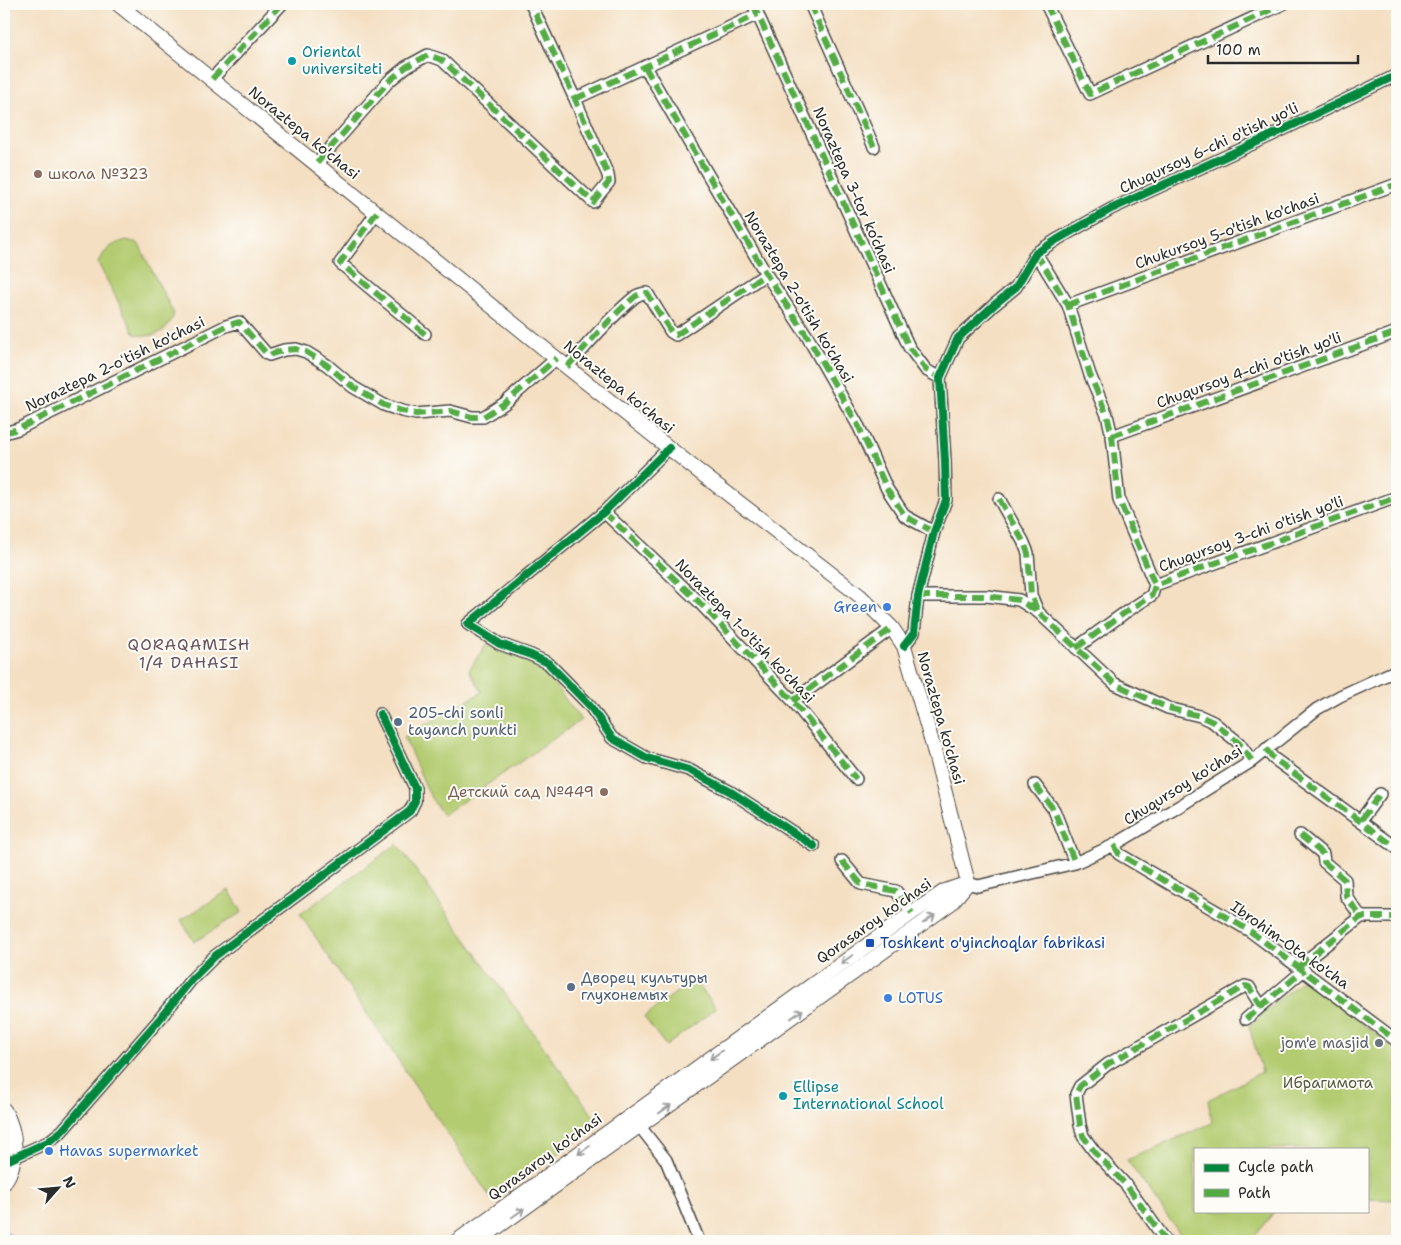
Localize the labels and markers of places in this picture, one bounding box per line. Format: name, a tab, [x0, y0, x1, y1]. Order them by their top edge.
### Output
place label: Oriental universiteti	[302, 42, 382, 79]
marker: Oriental universiteti	[286, 55, 298, 67]
place label: школа №323	[48, 164, 148, 184]
marker: школа №323	[32, 168, 44, 180]
place label: Green	[834, 597, 877, 617]
marker: Green	[881, 601, 893, 613]
place label: 205-chi sonli tayanch punkti	[408, 703, 517, 740]
marker: 205-chi sonli tayanch punkti	[392, 716, 404, 728]
place label: Детский сад №449	[448, 782, 594, 802]
marker: Детский сад №449	[598, 786, 610, 798]
place label: Toshkent o'yinchoqlar fabrikasi	[880, 933, 1105, 953]
marker: Toshkent o'yinchoqlar fabrikasi	[864, 937, 876, 949]
place label: Дворец культуры глухонемых	[581, 968, 708, 1005]
marker: Дворец культуры глухонемых	[565, 981, 577, 993]
place label: LOTUS	[898, 988, 943, 1008]
marker: LOTUS	[882, 992, 894, 1004]
place label: jom'e masjid	[1280, 1033, 1369, 1053]
marker: jom'e masjid	[1373, 1037, 1385, 1049]
place label: Ellipse International School	[793, 1077, 944, 1114]
marker: Ellipse International School	[777, 1090, 789, 1102]
place label: Havas supermarket	[59, 1141, 199, 1161]
marker: Havas supermarket	[43, 1145, 55, 1157]

